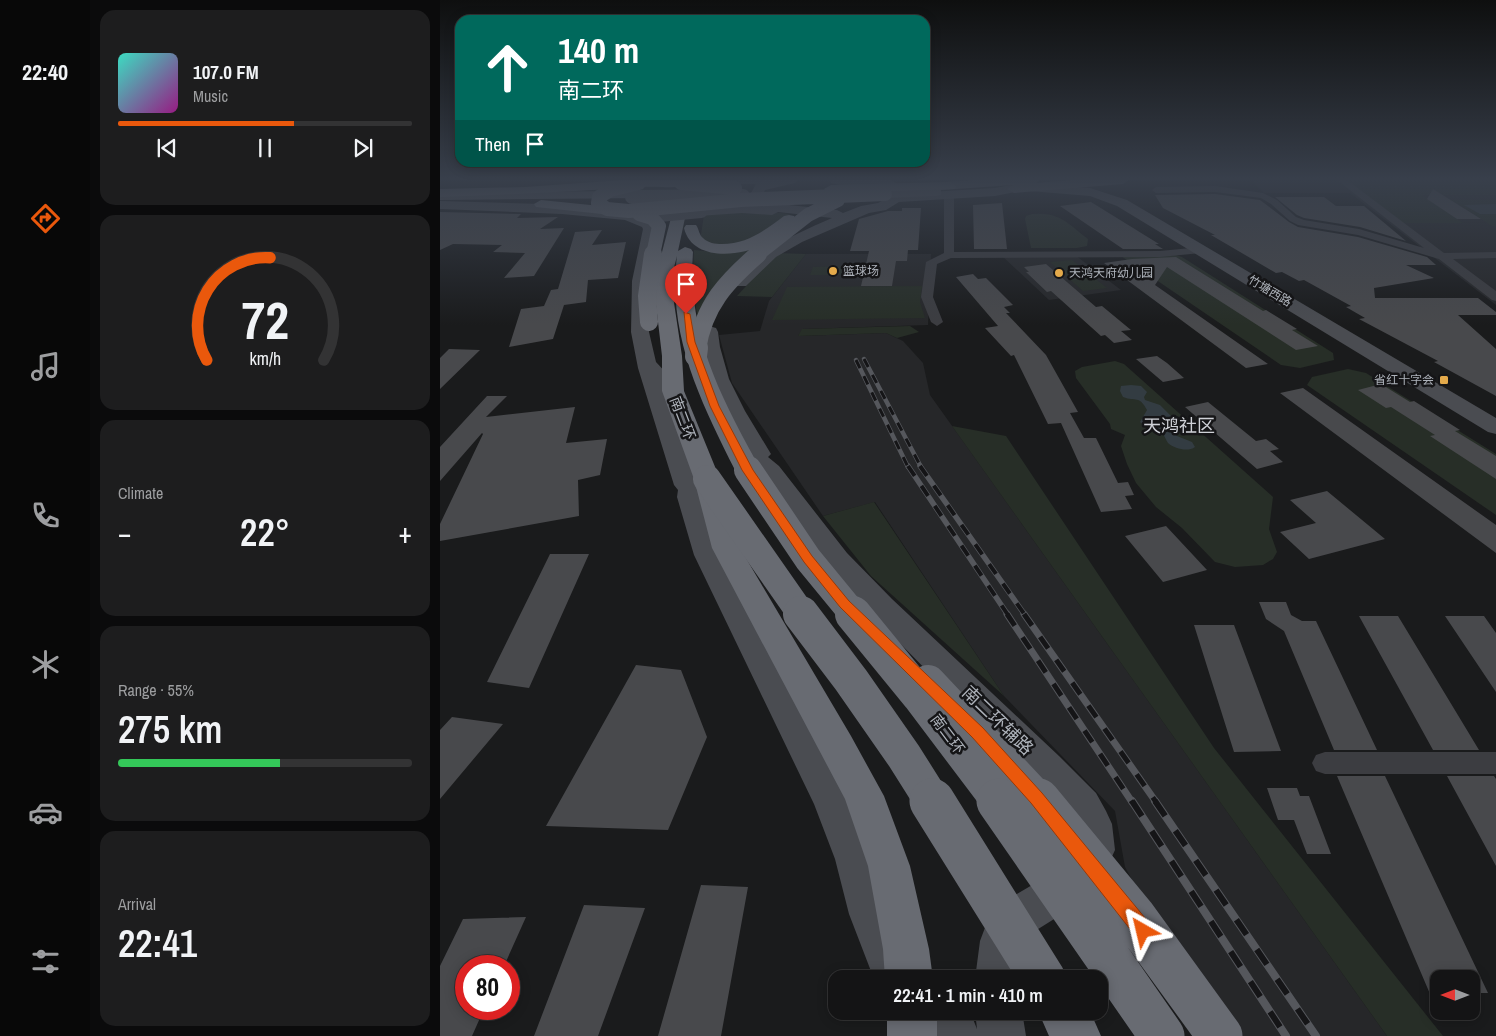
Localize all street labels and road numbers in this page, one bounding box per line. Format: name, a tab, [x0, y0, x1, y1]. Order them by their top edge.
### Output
street label: 竹塘西路	[1245, 272, 1295, 310]
street label: 南二环	[665, 393, 701, 443]
street label: 南二环辅路	[957, 680, 1039, 760]
street label: 南二环	[926, 710, 970, 758]

